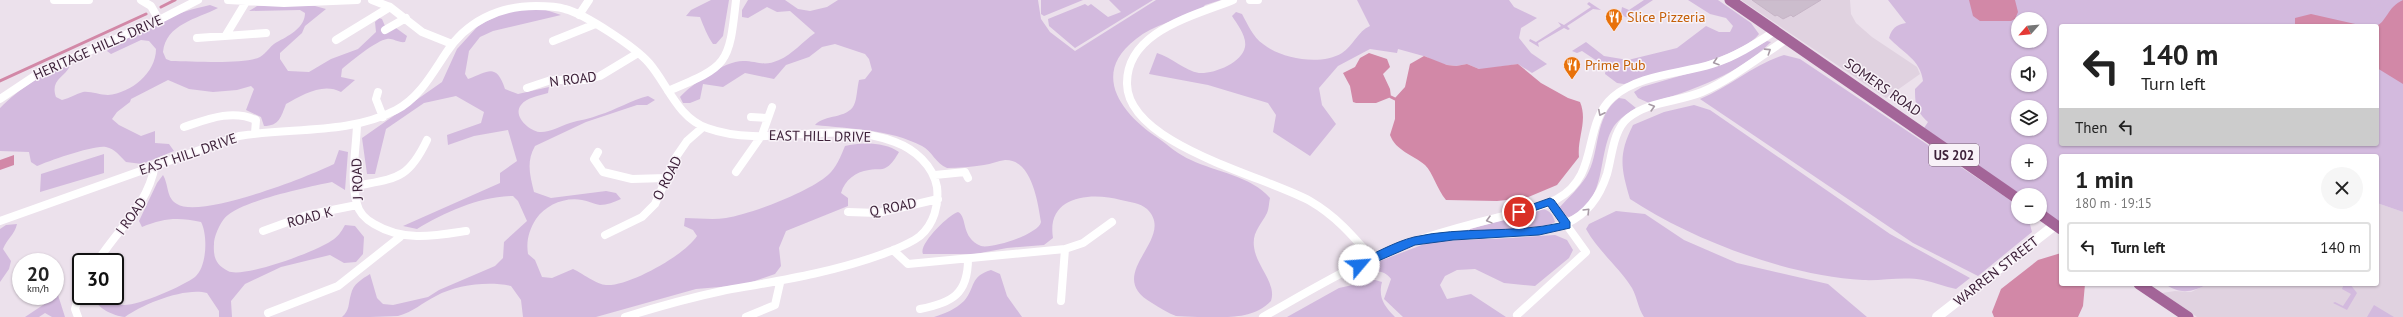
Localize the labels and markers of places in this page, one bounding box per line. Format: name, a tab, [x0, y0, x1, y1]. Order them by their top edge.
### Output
restaurant icon: Slice Pizzeria	[1604, 7, 1624, 32]
place label: Slice Pizzeria	[1627, 8, 1706, 26]
restaurant icon: Prime Pub	[1562, 55, 1582, 80]
place label: Prime Pub	[1585, 56, 1646, 74]
pin	[1502, 195, 1536, 229]

